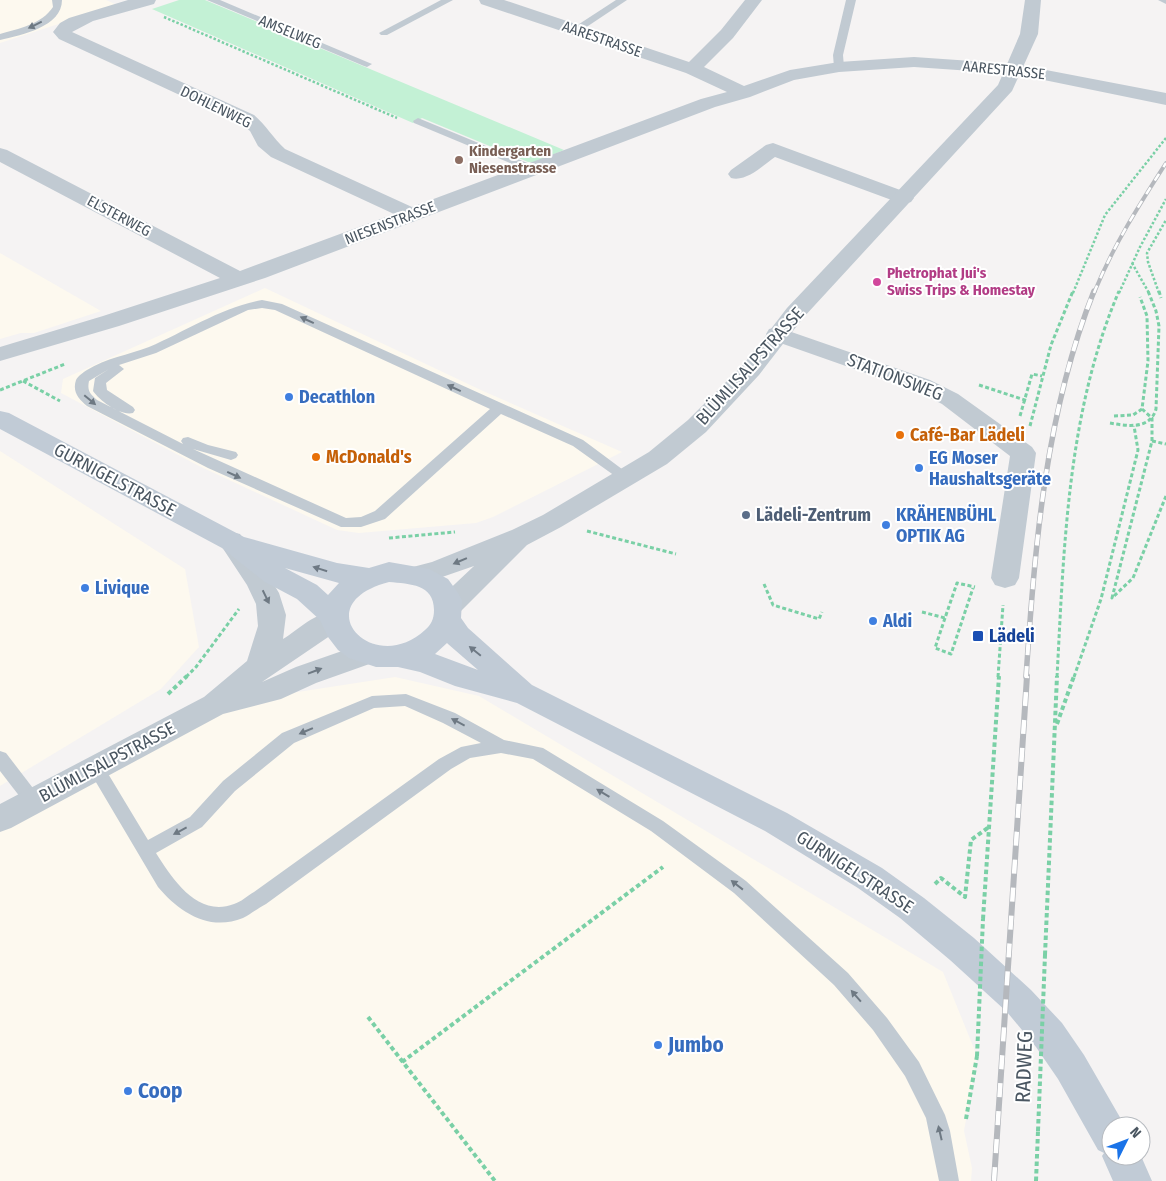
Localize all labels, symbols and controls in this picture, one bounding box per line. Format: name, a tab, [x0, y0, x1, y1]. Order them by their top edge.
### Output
street label: AMSELWEG	[256, 11, 324, 53]
street label: AARESTRASSE	[560, 17, 644, 61]
one-way arrow	[28, 21, 42, 29]
street label: AARESTRASSE	[962, 57, 1046, 83]
street label: DOHLENWEG	[178, 82, 254, 132]
place label: Kindergarten Niesenstrasse	[469, 142, 557, 177]
marker: Kindergarten Niesenstrasse	[453, 154, 465, 166]
street label: ELSTERWEG	[84, 192, 154, 240]
street label: NIESENSTRASSE	[342, 198, 438, 248]
place label: Phetrophat Jui's Swiss Trips & Homestay	[887, 264, 1036, 299]
marker: Phetrophat Jui's Swiss Trips & Homestay	[871, 276, 883, 288]
street label: BLÜMLISALPSTRASSE	[691, 303, 809, 429]
one-way arrow	[300, 315, 314, 323]
street label: STATIONSWEG	[844, 349, 946, 405]
one-way arrow	[447, 384, 461, 392]
place label: Decathlon	[299, 386, 375, 408]
marker: Decathlon	[283, 391, 295, 403]
one-way arrow	[84, 394, 97, 405]
place label: Café-Bar Lädeli	[910, 424, 1025, 446]
marker: Café-Bar Lädeli	[894, 429, 906, 441]
street label: GURNIGELSTRASSE	[50, 439, 180, 521]
place label: McDonald's	[326, 446, 412, 468]
place label: EG Moser Haushaltsgeräte	[929, 447, 1051, 490]
marker: McDonald's	[310, 451, 322, 463]
marker: EG Moser Haushaltsgeräte	[913, 462, 925, 474]
one-way arrow	[227, 471, 241, 479]
place label: Lädeli-Zentrum	[756, 504, 871, 526]
place label: KRÄHENBÜHL OPTIK AG	[896, 504, 997, 547]
marker: Lädeli-Zentrum	[740, 509, 752, 521]
marker: KRÄHENBÜHL OPTIK AG	[880, 519, 892, 531]
one-way arrow	[453, 557, 467, 565]
one-way arrow	[312, 565, 327, 573]
place label: Livique	[95, 577, 149, 599]
marker: Livique	[79, 582, 91, 594]
one-way arrow	[262, 590, 270, 604]
place label: Aldi	[882, 610, 912, 632]
marker: Aldi	[867, 615, 879, 627]
place label: Lädeli	[989, 625, 1035, 647]
marker: Lädeli	[971, 629, 985, 643]
one-way arrow	[469, 645, 482, 656]
one-way arrow	[308, 667, 323, 675]
street label: BLÜMLISALPSTRASSE	[35, 717, 179, 807]
one-way arrow	[451, 718, 465, 727]
one-way arrow	[299, 727, 313, 735]
one-way arrow	[597, 789, 610, 798]
street label: GURNIGELSTRASSE	[792, 826, 918, 918]
one-way arrow	[173, 827, 188, 835]
one-way arrow	[731, 880, 744, 891]
one-way arrow	[850, 990, 861, 1003]
street label: RADWEG	[1010, 1031, 1038, 1103]
place label: Jumbo	[667, 1032, 724, 1058]
marker: Jumbo	[652, 1039, 664, 1051]
place label: Coop	[138, 1078, 182, 1104]
marker: Coop	[122, 1085, 134, 1097]
north arrow	[1101, 1116, 1151, 1166]
text: N	[1126, 1124, 1144, 1141]
one-way arrow	[936, 1126, 944, 1141]

